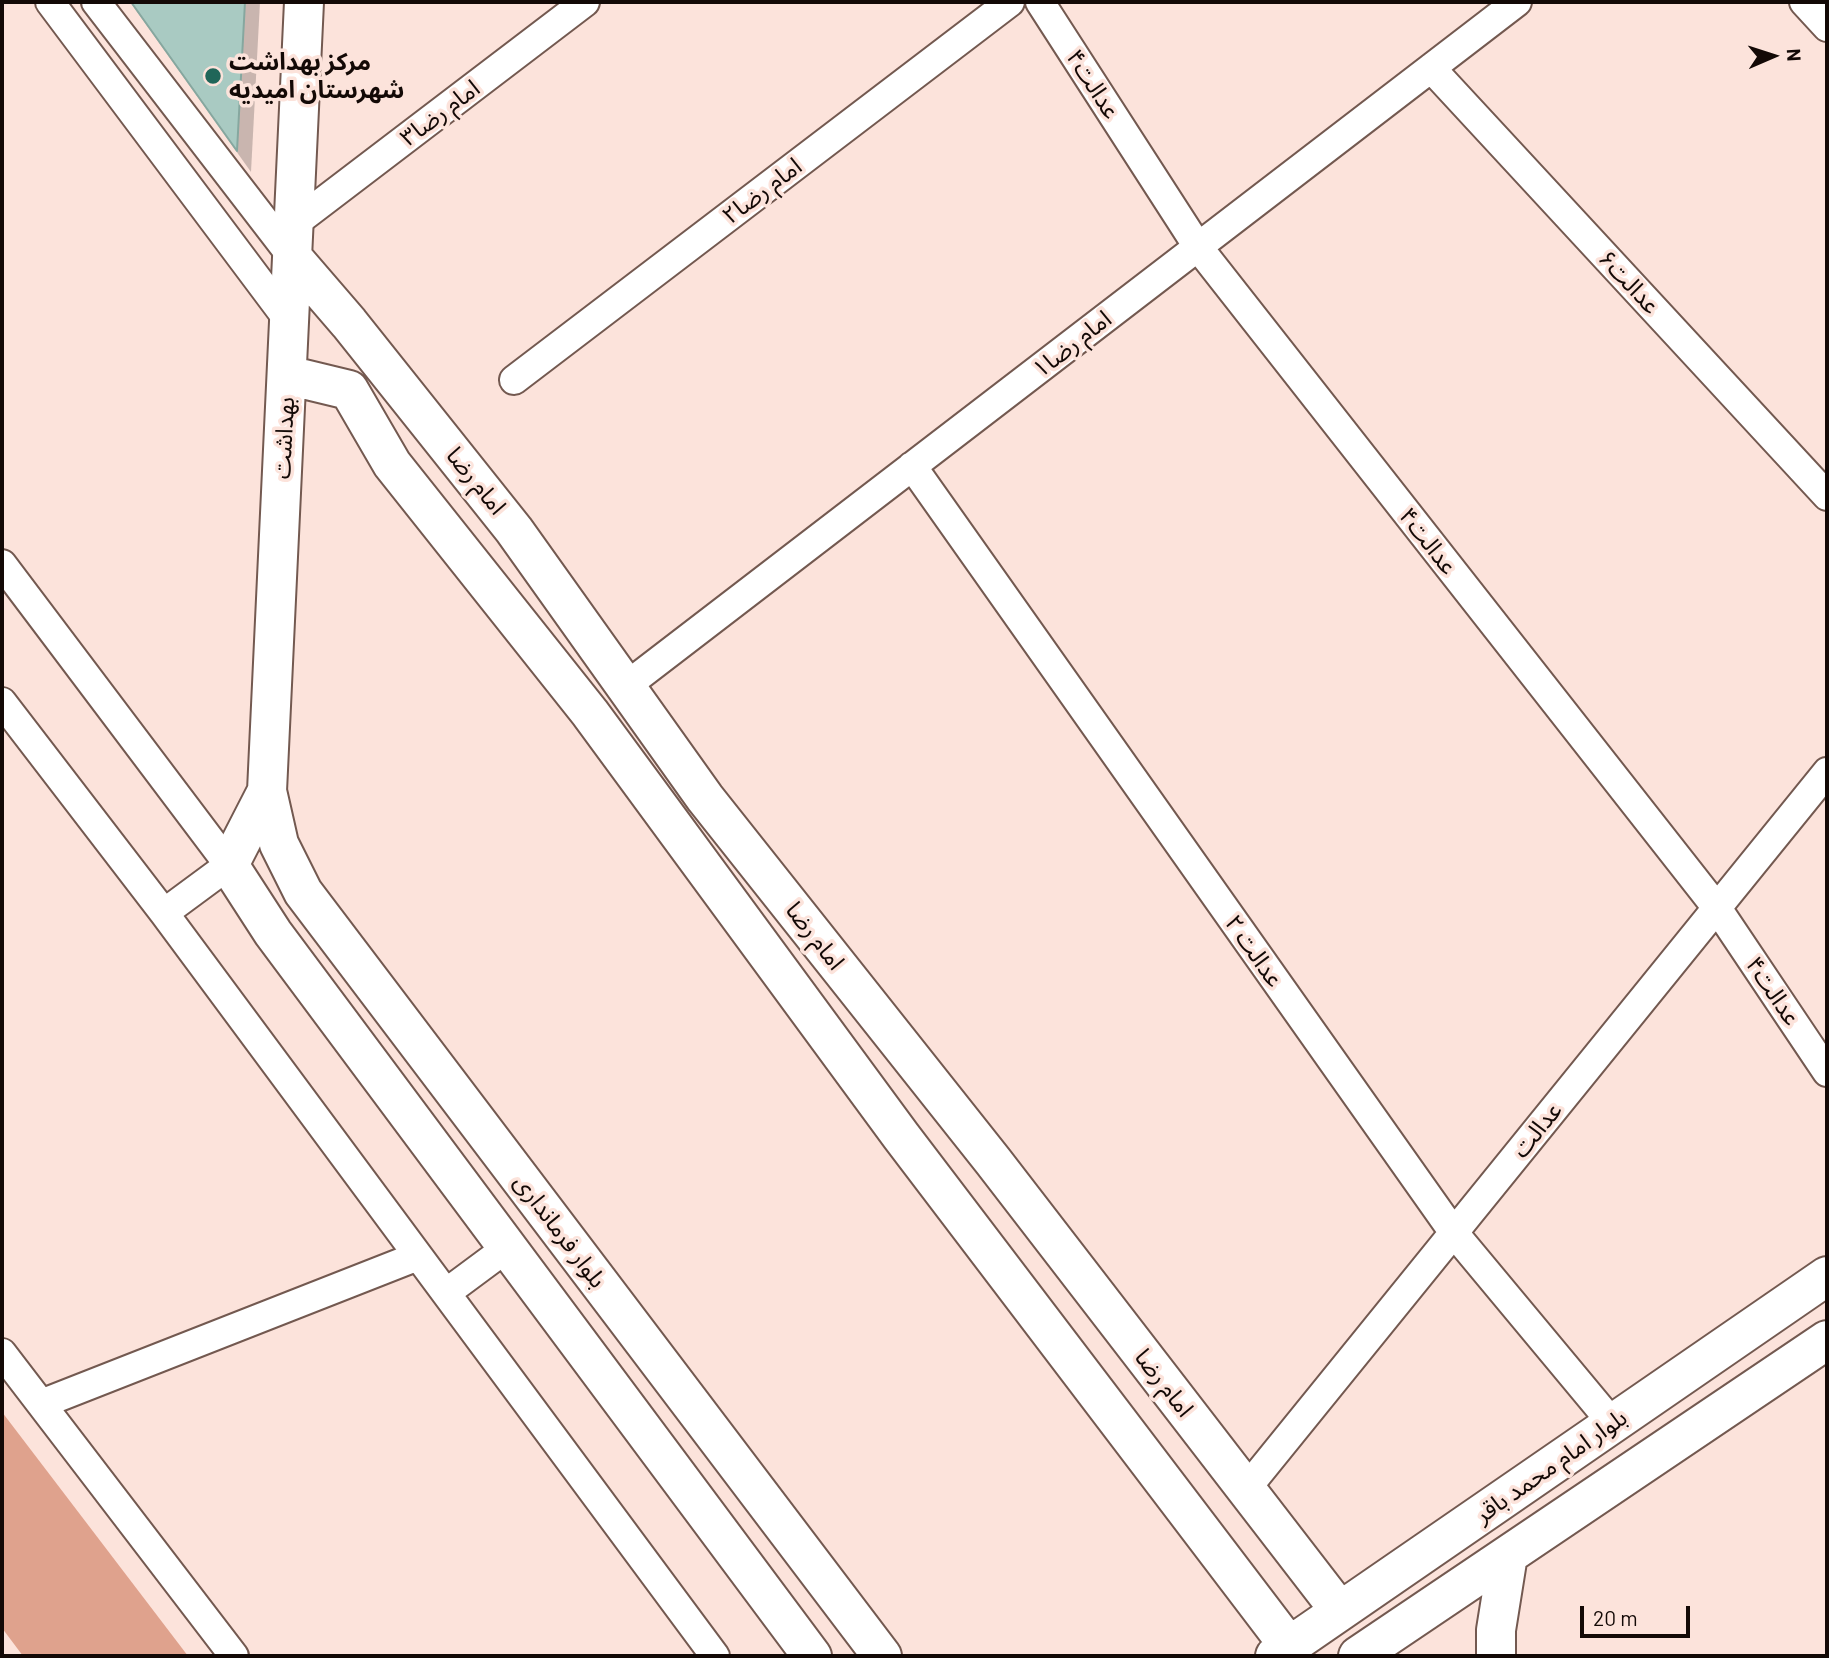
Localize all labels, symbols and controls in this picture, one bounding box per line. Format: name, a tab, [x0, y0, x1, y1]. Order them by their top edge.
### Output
north arrow	[1738, 21, 1808, 91]
street label: عدالت۴	[1060, 44, 1126, 124]
place label: مرکز بهداشت شهرستان امیدیه	[229, 48, 404, 104]
text: N	[1783, 48, 1806, 62]
marker: مرکز بهداشت شهرستان امیدیه	[203, 66, 223, 86]
street label: امام رضا۳	[395, 74, 485, 152]
street label: امام رضا۲	[717, 152, 807, 230]
street label: عدالت۶	[1592, 244, 1666, 320]
street label: امام رضا۱	[1027, 304, 1117, 384]
street label: بهداشت	[267, 396, 301, 480]
street label: امام رضا	[440, 441, 512, 521]
street label: عدالت۴	[1393, 502, 1463, 580]
street label: امام رضا	[780, 896, 850, 976]
street label: عدالت ۲	[1219, 909, 1289, 993]
street label: عدالت۴	[1740, 951, 1806, 1031]
street label: عدالت	[1506, 1096, 1568, 1164]
street label: بلوار فرمانداری	[508, 1168, 612, 1294]
street label: امام رضا	[1129, 1343, 1199, 1423]
street label: بلوار امام محمد باقر	[1469, 1403, 1633, 1529]
scale bar	[1584, 1592, 1694, 1636]
text: 20 m	[1593, 1605, 1638, 1630]

